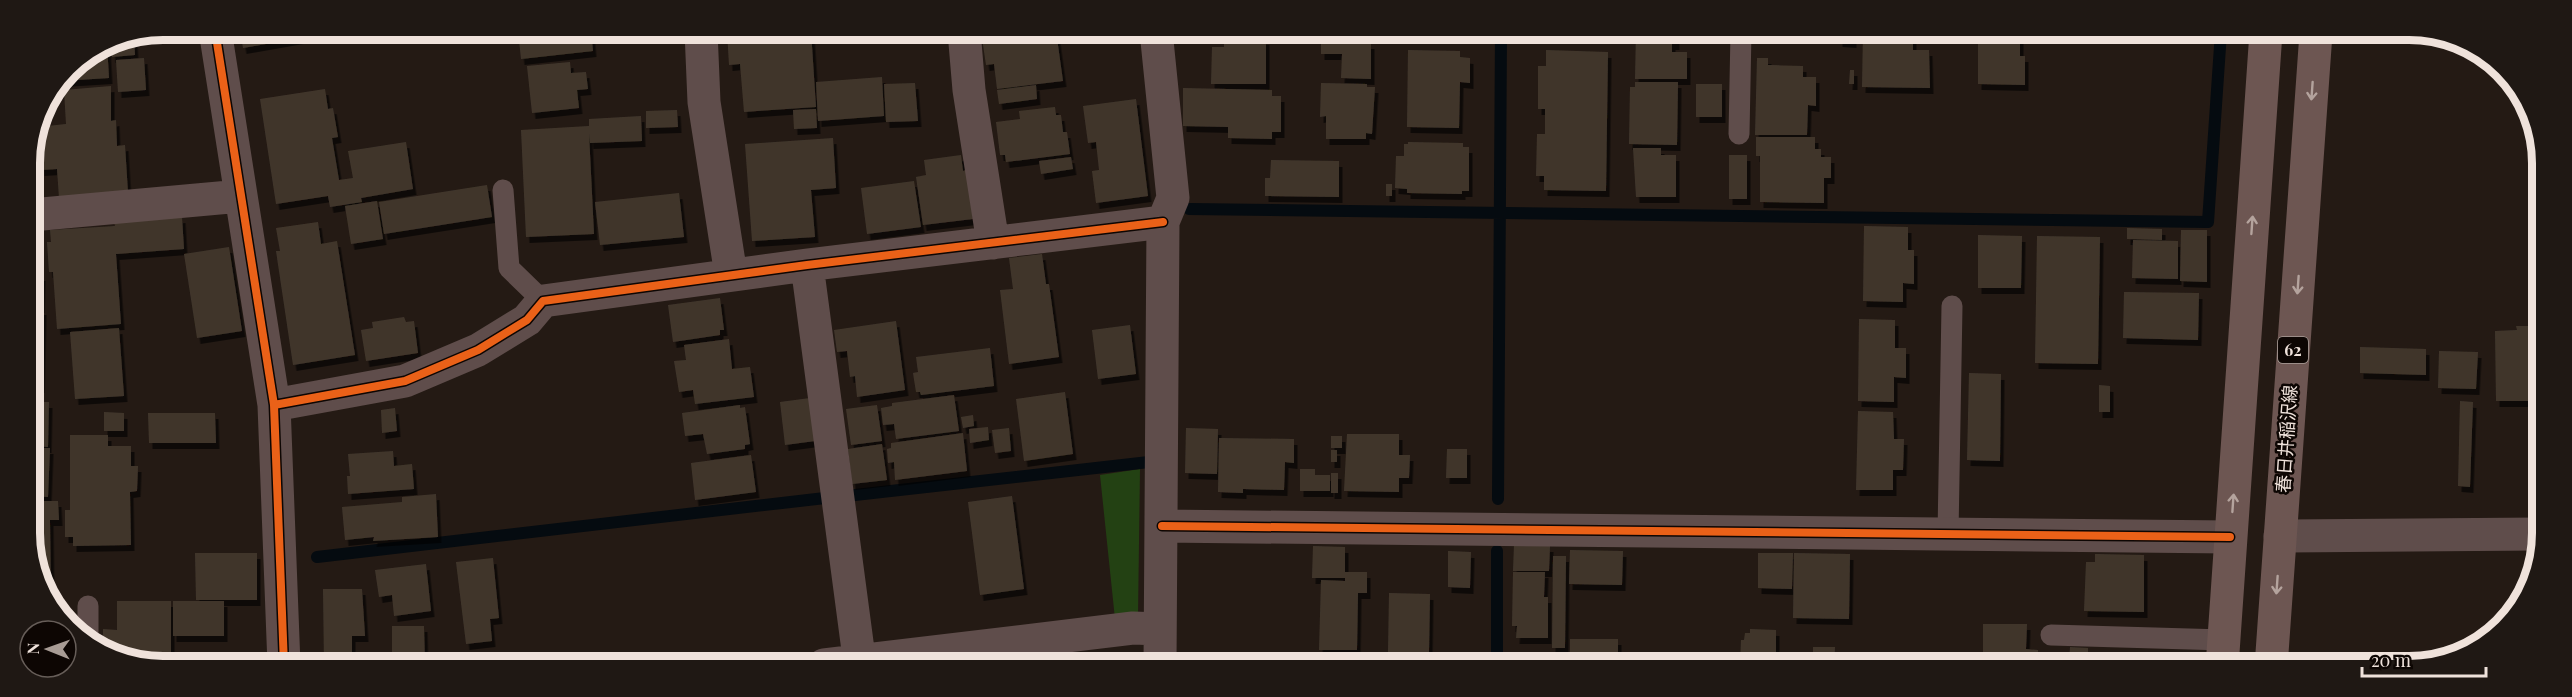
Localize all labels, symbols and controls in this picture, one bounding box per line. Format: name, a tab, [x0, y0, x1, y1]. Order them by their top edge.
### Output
one-way arrow	[2306, 80, 2317, 100]
one-way arrow	[2247, 216, 2258, 236]
one-way arrow	[2292, 275, 2303, 295]
road number: 62	[2278, 337, 2308, 363]
street label: 春日井稲沢線	[2270, 384, 2302, 494]
one-way arrow	[2228, 494, 2239, 514]
one-way arrow	[2271, 574, 2282, 594]
north arrow	[18, 619, 78, 679]
scale bar	[2362, 640, 2486, 678]
text: N	[22, 642, 43, 655]
text: 20 m	[2371, 648, 2411, 672]

